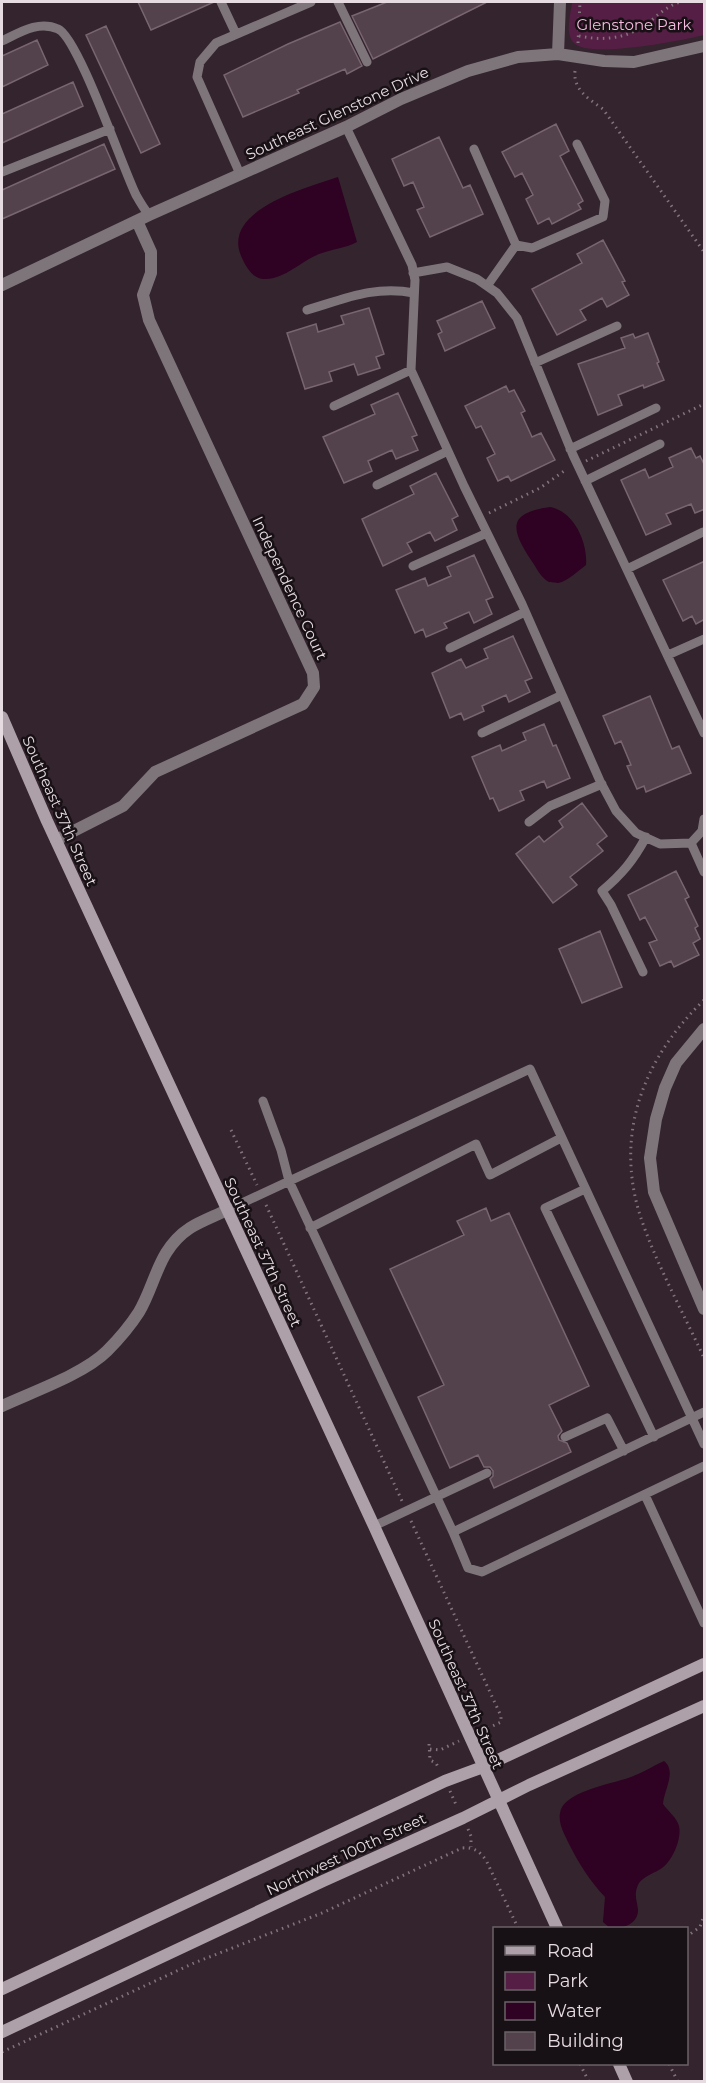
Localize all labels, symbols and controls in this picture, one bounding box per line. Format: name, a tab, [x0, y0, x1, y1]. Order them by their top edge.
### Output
park label: Glenstone Park	[577, 15, 691, 34]
street label: Southeast Glenstone Drive	[242, 62, 432, 164]
street label: Independence Court	[248, 513, 332, 663]
street label: Southeast 37th Street	[18, 733, 102, 889]
street label: Southeast 37th Street	[220, 1174, 306, 1330]
street label: Southeast 37th Street	[424, 1616, 508, 1772]
street label: Northwest 100th Street	[263, 1809, 429, 1899]
legend	[493, 1927, 688, 2065]
text: Road	[547, 1940, 594, 1962]
text: Park	[547, 1970, 588, 1992]
text: Water	[547, 2000, 602, 2022]
text: Building	[547, 2030, 624, 2052]

